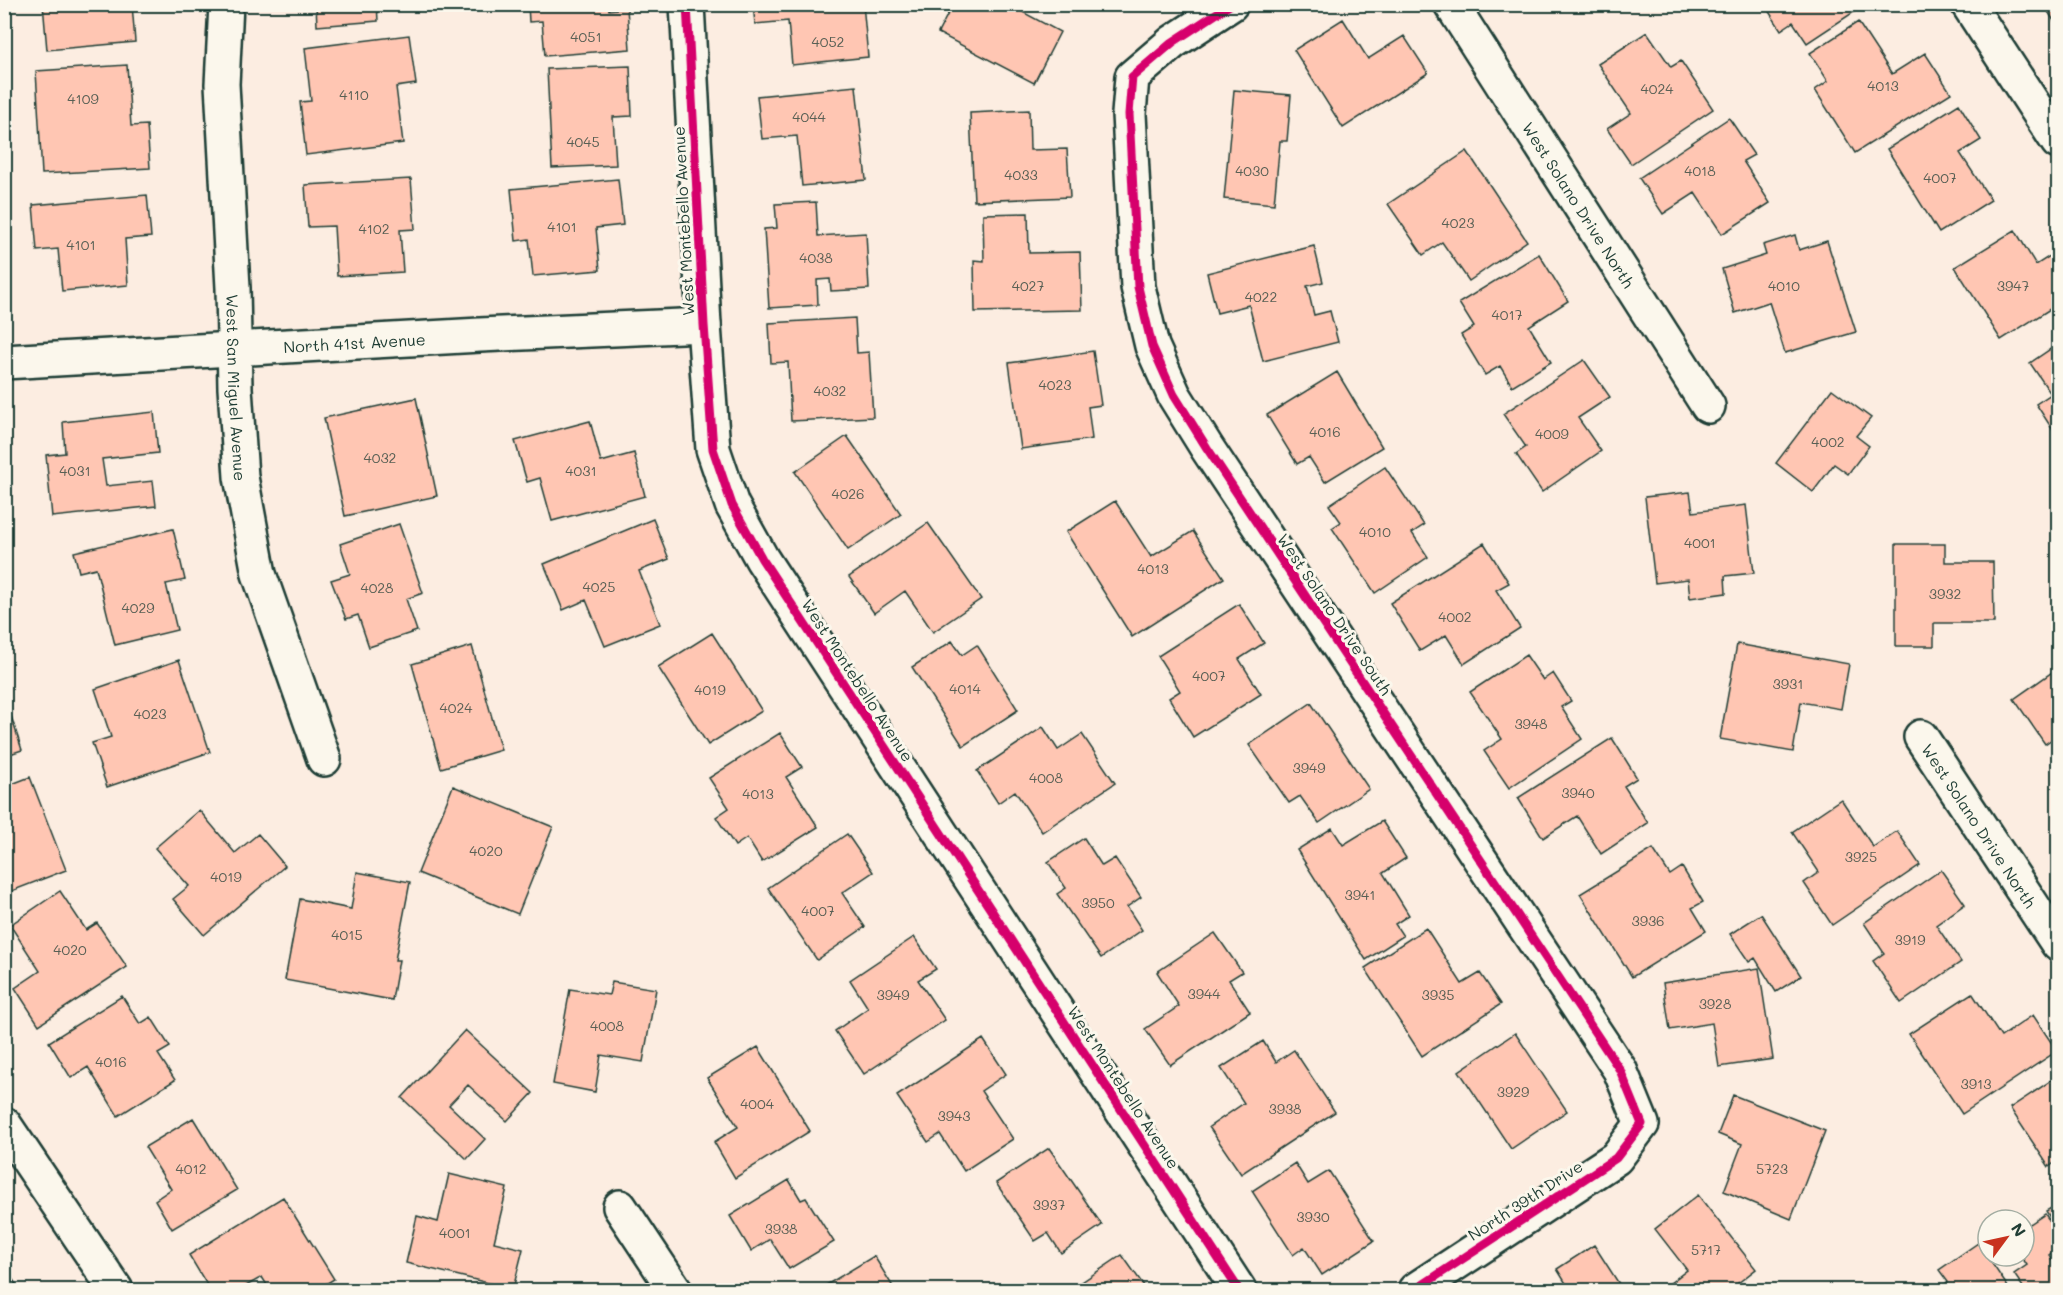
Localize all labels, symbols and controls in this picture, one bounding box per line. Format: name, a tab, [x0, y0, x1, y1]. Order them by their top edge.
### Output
house number: 4051	[570, 27, 602, 46]
house number: 4052	[812, 32, 844, 51]
house number: 4013	[1867, 76, 1899, 95]
house number: 4024	[1641, 79, 1674, 98]
house number: 4110	[339, 85, 369, 104]
house number: 4109	[67, 89, 99, 108]
house number: 4044	[792, 107, 826, 126]
street label: West Solano Drive North	[1518, 118, 1640, 291]
street label: West Montebello Avenue	[668, 126, 698, 316]
house number: 4045	[566, 132, 600, 151]
house number: 4030	[1235, 161, 1269, 180]
house number: 4018	[1684, 161, 1716, 180]
house number: 4033	[1004, 165, 1038, 184]
house number: 4007	[1923, 168, 1957, 187]
house number: 4023	[1442, 213, 1474, 232]
house number: 4101	[547, 217, 577, 236]
house number: 4102	[359, 219, 389, 238]
house number: 4101	[66, 235, 96, 254]
house number: 4038	[799, 248, 833, 267]
house number: 4027	[1012, 276, 1044, 295]
house number: 4010	[1768, 276, 1800, 295]
house number: 3947	[1997, 276, 2029, 295]
house number: 4022	[1245, 287, 1277, 306]
street label: West San Miguel Avenue	[223, 294, 252, 482]
house number: 4017	[1492, 305, 1523, 324]
street label: North 41st Avenue	[283, 328, 426, 357]
house number: 4023	[1039, 375, 1071, 394]
house number: 4032	[814, 381, 846, 400]
house number: 4016	[1309, 422, 1341, 441]
house number: 4009	[1535, 424, 1569, 443]
house number: 4002	[1811, 432, 1845, 451]
house number: 4032	[364, 448, 396, 467]
house number: 4031	[59, 461, 91, 480]
house number: 4031	[565, 461, 597, 480]
house number: 4026	[831, 484, 865, 503]
house number: 4010	[1359, 522, 1391, 541]
street label: West Solano Drive South	[1273, 529, 1397, 699]
house number: 4001	[1684, 533, 1716, 552]
house number: 4013	[1137, 559, 1169, 578]
house number: 4025	[583, 577, 615, 596]
house number: 4028	[360, 578, 394, 597]
house number: 3932	[1929, 584, 1961, 603]
street label: West Montebello Avenue	[797, 595, 919, 765]
house number: 4029	[122, 598, 154, 617]
house number: 4002	[1438, 607, 1472, 626]
house number: 4007	[1192, 666, 1226, 685]
house number: 3931	[1773, 674, 1803, 693]
house number: 4014	[949, 679, 981, 698]
house number: 4019	[694, 680, 726, 699]
house number: 4024	[440, 698, 473, 717]
house number: 4023	[134, 704, 166, 723]
house number: 3948	[1514, 714, 1548, 733]
street label: West Solano Drive North	[1918, 739, 2041, 912]
house number: 3949	[1293, 758, 1325, 777]
house number: 4008	[1029, 768, 1063, 787]
house number: 3940	[1561, 783, 1595, 802]
house number: 4013	[742, 784, 774, 803]
house number: 4020	[469, 841, 503, 860]
house number: 3925	[1845, 847, 1877, 866]
house number: 4019	[210, 867, 242, 886]
house number: 3941	[1345, 885, 1375, 904]
house number: 3950	[1081, 893, 1115, 912]
house number: 4007	[801, 901, 835, 920]
house number: 3936	[1631, 911, 1665, 930]
house number: 4015	[331, 925, 363, 944]
house number: 3919	[1894, 930, 1926, 949]
house number: 4020	[53, 940, 87, 959]
house number: 3944	[1188, 984, 1221, 1003]
house number: 3949	[877, 985, 909, 1004]
house number: 3935	[1422, 985, 1454, 1004]
house number: 3928	[1699, 994, 1731, 1013]
street label: West Montebello Avenue	[1063, 1002, 1185, 1172]
house number: 4008	[590, 1016, 624, 1035]
house number: 4016	[95, 1052, 127, 1071]
house number: 3913	[1961, 1074, 1991, 1093]
house number: 3929	[1497, 1082, 1529, 1101]
house number: 4004	[740, 1094, 775, 1113]
house number: 3938	[1268, 1099, 1302, 1118]
house number: 3943	[938, 1106, 970, 1125]
street label: North 39th Drive	[1464, 1155, 1586, 1245]
house number: 4012	[176, 1159, 206, 1178]
house number: 5723	[1756, 1159, 1788, 1178]
house number: 3937	[1033, 1195, 1065, 1214]
house number: 3930	[1296, 1207, 1330, 1226]
north arrow	[1976, 1208, 2036, 1268]
house number: 3938	[764, 1219, 798, 1238]
text: N	[2007, 1219, 2031, 1240]
house number: 4001	[439, 1223, 471, 1242]
house number: 5717	[1691, 1240, 1721, 1259]

